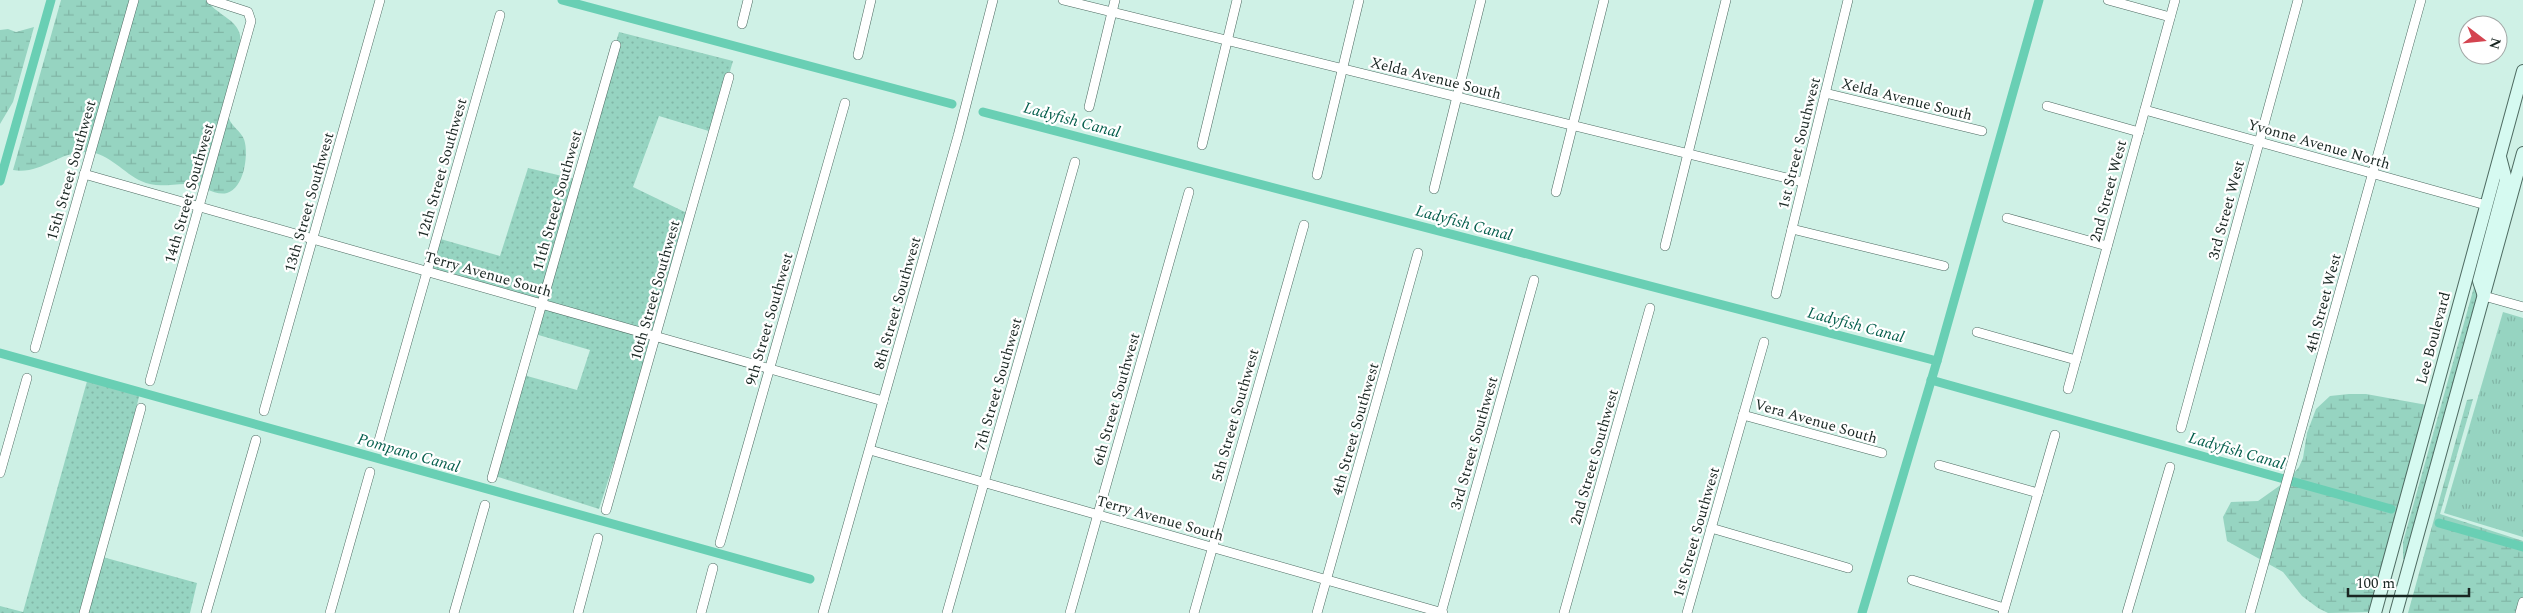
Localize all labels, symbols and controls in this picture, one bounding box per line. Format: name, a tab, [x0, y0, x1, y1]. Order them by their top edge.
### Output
north arrow	[2458, 15, 2508, 65]
text: N	[2483, 35, 2507, 52]
street label: Xelda Avenue South	[1368, 51, 1504, 106]
street label: Xelda Avenue South	[1839, 72, 1975, 127]
street label: 1st Street Southwest	[1772, 75, 1827, 211]
street label: 12th Street Southwest	[411, 95, 473, 241]
water label: Ladyfish Canal	[1021, 96, 1123, 144]
street label: 15th Street Southwest	[40, 97, 102, 243]
street label: Yvonne Avenue North	[2245, 113, 2393, 176]
street label: 14th Street Southwest	[158, 120, 220, 266]
street label: 11th Street Southwest	[526, 127, 588, 273]
street label: 13th Street Southwest	[278, 129, 340, 275]
street label: 2nd Street West	[2084, 138, 2133, 245]
street label: 3rd Street West	[2202, 158, 2251, 262]
water label: Ladyfish Canal	[1413, 199, 1515, 247]
street label: 10th Street Southwest	[624, 217, 686, 363]
street label: 8th Street Southwest	[868, 234, 927, 372]
street label: Terry Avenue South	[421, 245, 555, 304]
street label: 9th Street Southwest	[740, 250, 799, 388]
street label: 4th Street West	[2299, 251, 2348, 355]
street label: Lee Boulevard	[2410, 289, 2457, 387]
water label: Ladyfish Canal	[1805, 301, 1907, 349]
street label: 7th Street Southwest	[969, 315, 1028, 453]
street label: 6th Street Southwest	[1087, 330, 1146, 468]
street label: 5th Street Southwest	[1206, 346, 1265, 484]
street label: 4th Street Southwest	[1326, 360, 1385, 498]
street label: 3rd Street Southwest	[1444, 374, 1504, 512]
street label: 2nd Street Southwest	[1564, 387, 1625, 528]
street label: Vera Avenue South	[1752, 393, 1880, 450]
water label: Ladyfish Canal	[2186, 426, 2288, 476]
water label: Pompano Canal	[355, 427, 463, 479]
street label: 1st Street Southwest	[1667, 464, 1726, 600]
street label: Terry Avenue South	[1093, 489, 1227, 548]
scale bar	[2348, 566, 2469, 598]
text: 100 m	[2356, 572, 2395, 595]

